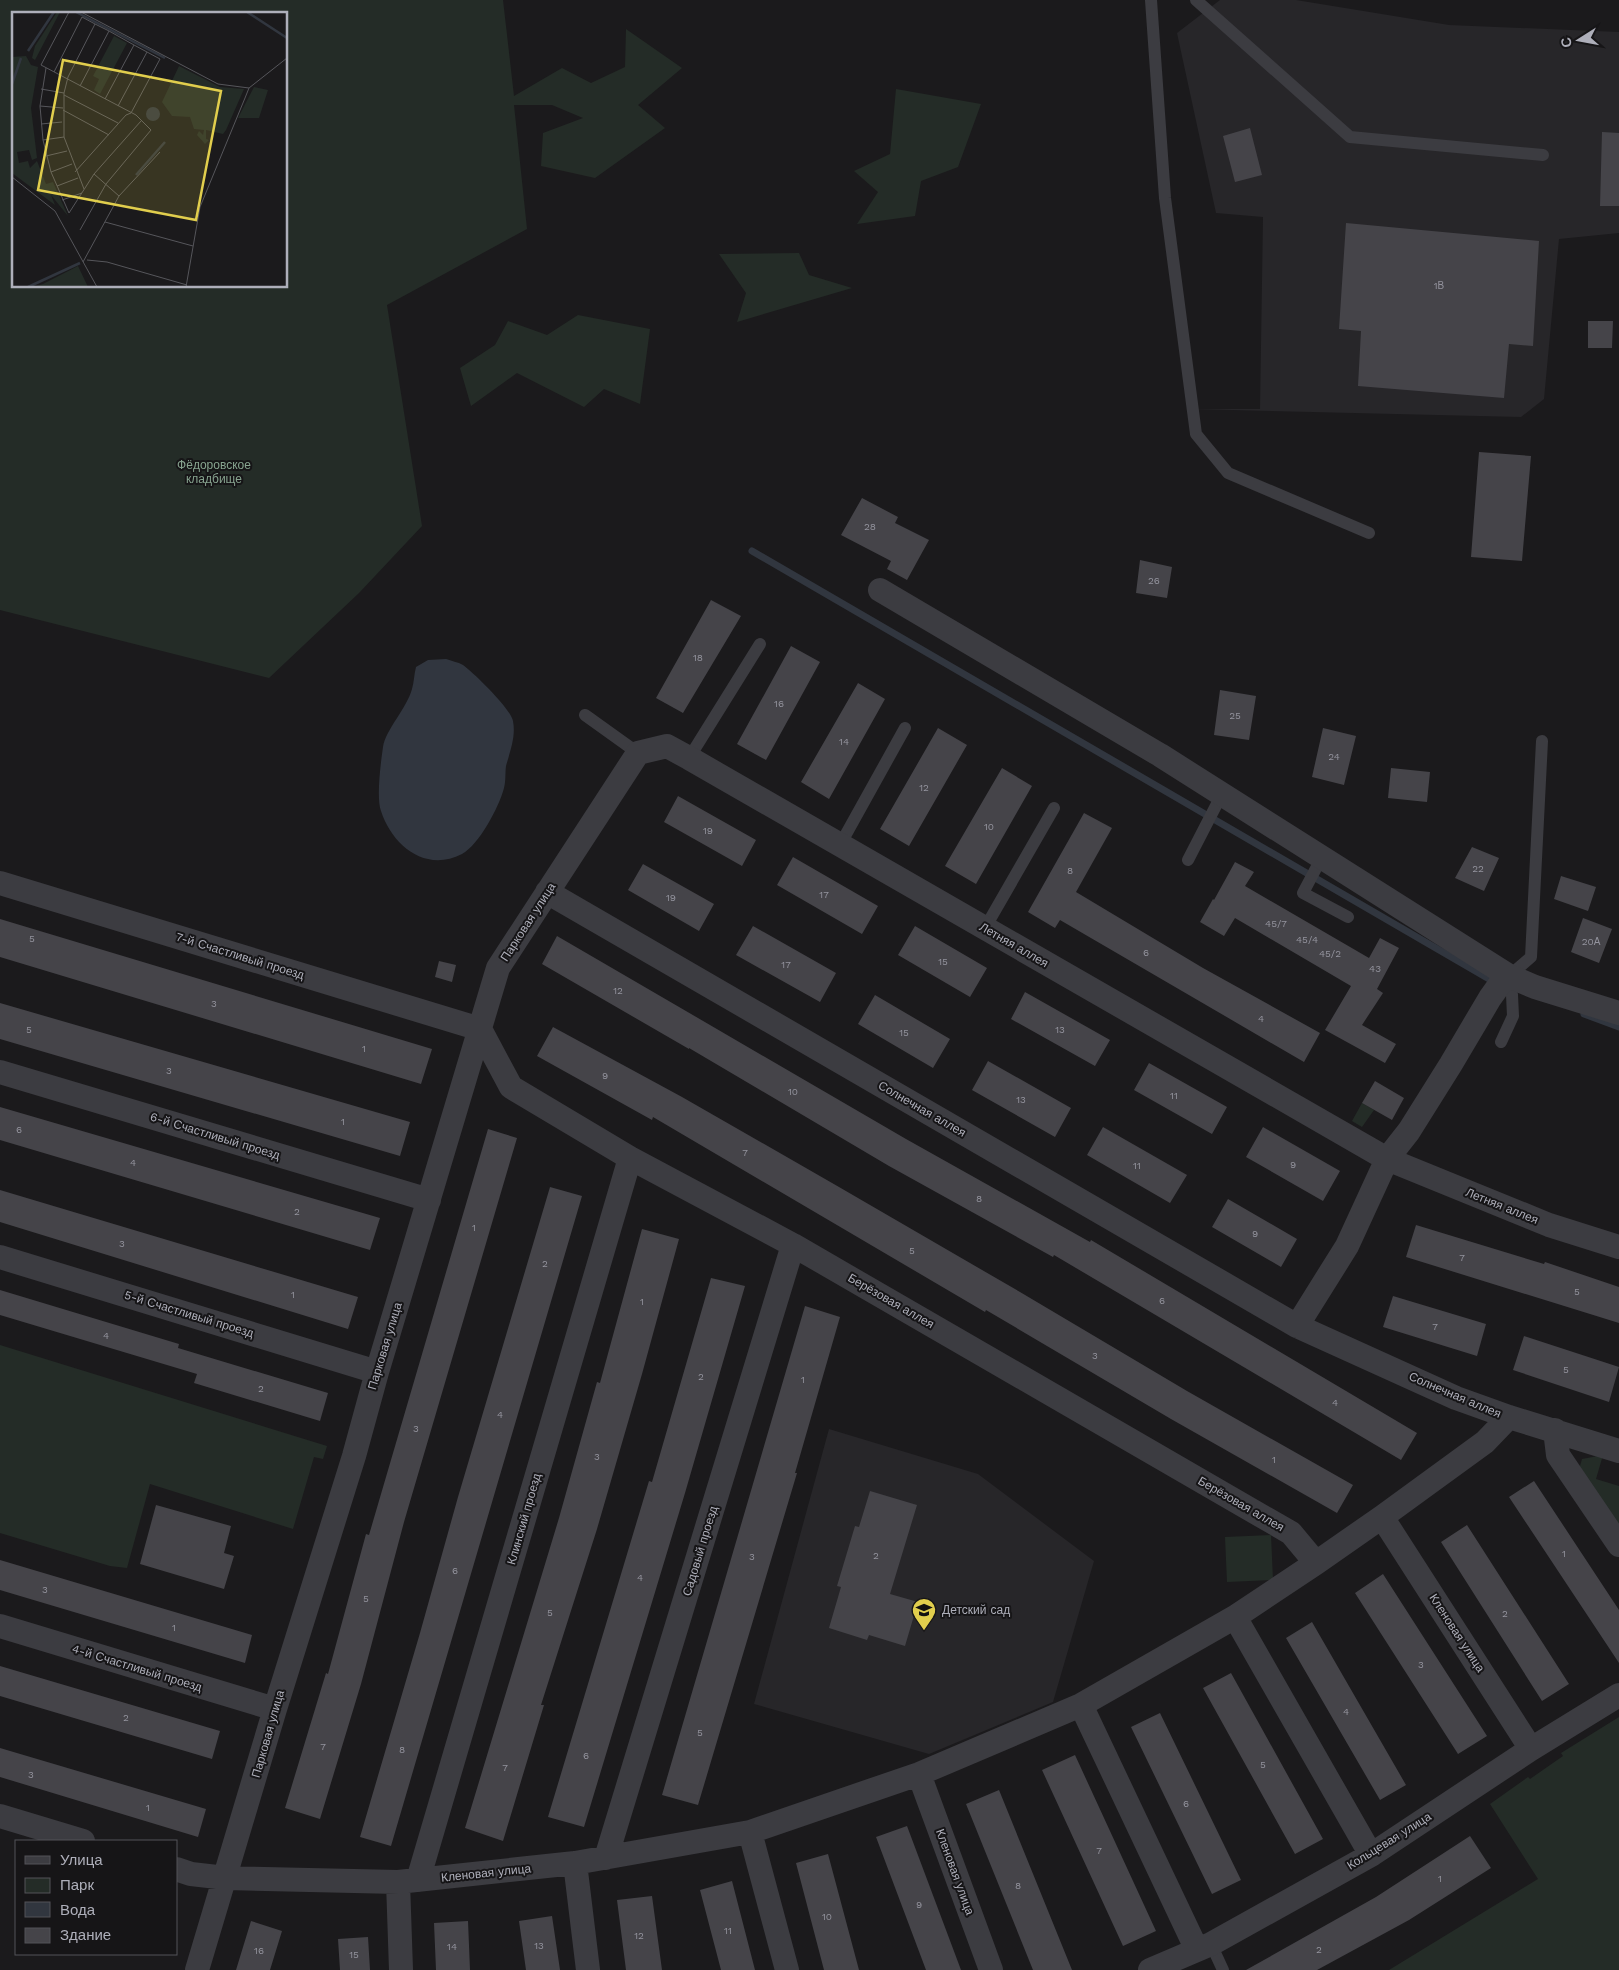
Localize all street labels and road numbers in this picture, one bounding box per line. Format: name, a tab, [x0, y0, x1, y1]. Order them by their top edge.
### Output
street label: Парковая улица	[497, 880, 559, 964]
street label: Летняя аллея	[977, 920, 1051, 970]
street label: 7-й Счастливый проезд	[174, 930, 306, 982]
street label: Солнечная аллея	[876, 1078, 968, 1140]
street label: 6-й Счастливый проезд	[148, 1110, 282, 1162]
street label: Летняя аллея	[1464, 1185, 1540, 1227]
street label: Берёзовая аллея	[845, 1271, 937, 1331]
street label: 5-й Счастливый проезд	[123, 1288, 255, 1340]
street label: Парковая улица	[365, 1300, 405, 1391]
street label: Солнечная аллея	[1407, 1369, 1503, 1421]
street label: Клинский проезд	[504, 1472, 544, 1566]
street label: Берёзовая аллея	[1195, 1474, 1287, 1534]
street label: Садовый проезд	[680, 1504, 720, 1598]
street label: Кленовая улица	[1426, 1591, 1488, 1675]
street label: 4-й Счастливый проезд	[70, 1642, 204, 1694]
street label: Парковая улица	[249, 1688, 287, 1779]
street label: Кольцевая улица	[1344, 1809, 1434, 1873]
street label: Кленовая улица	[933, 1827, 977, 1917]
street label: Кленовая улица	[440, 1861, 532, 1885]

